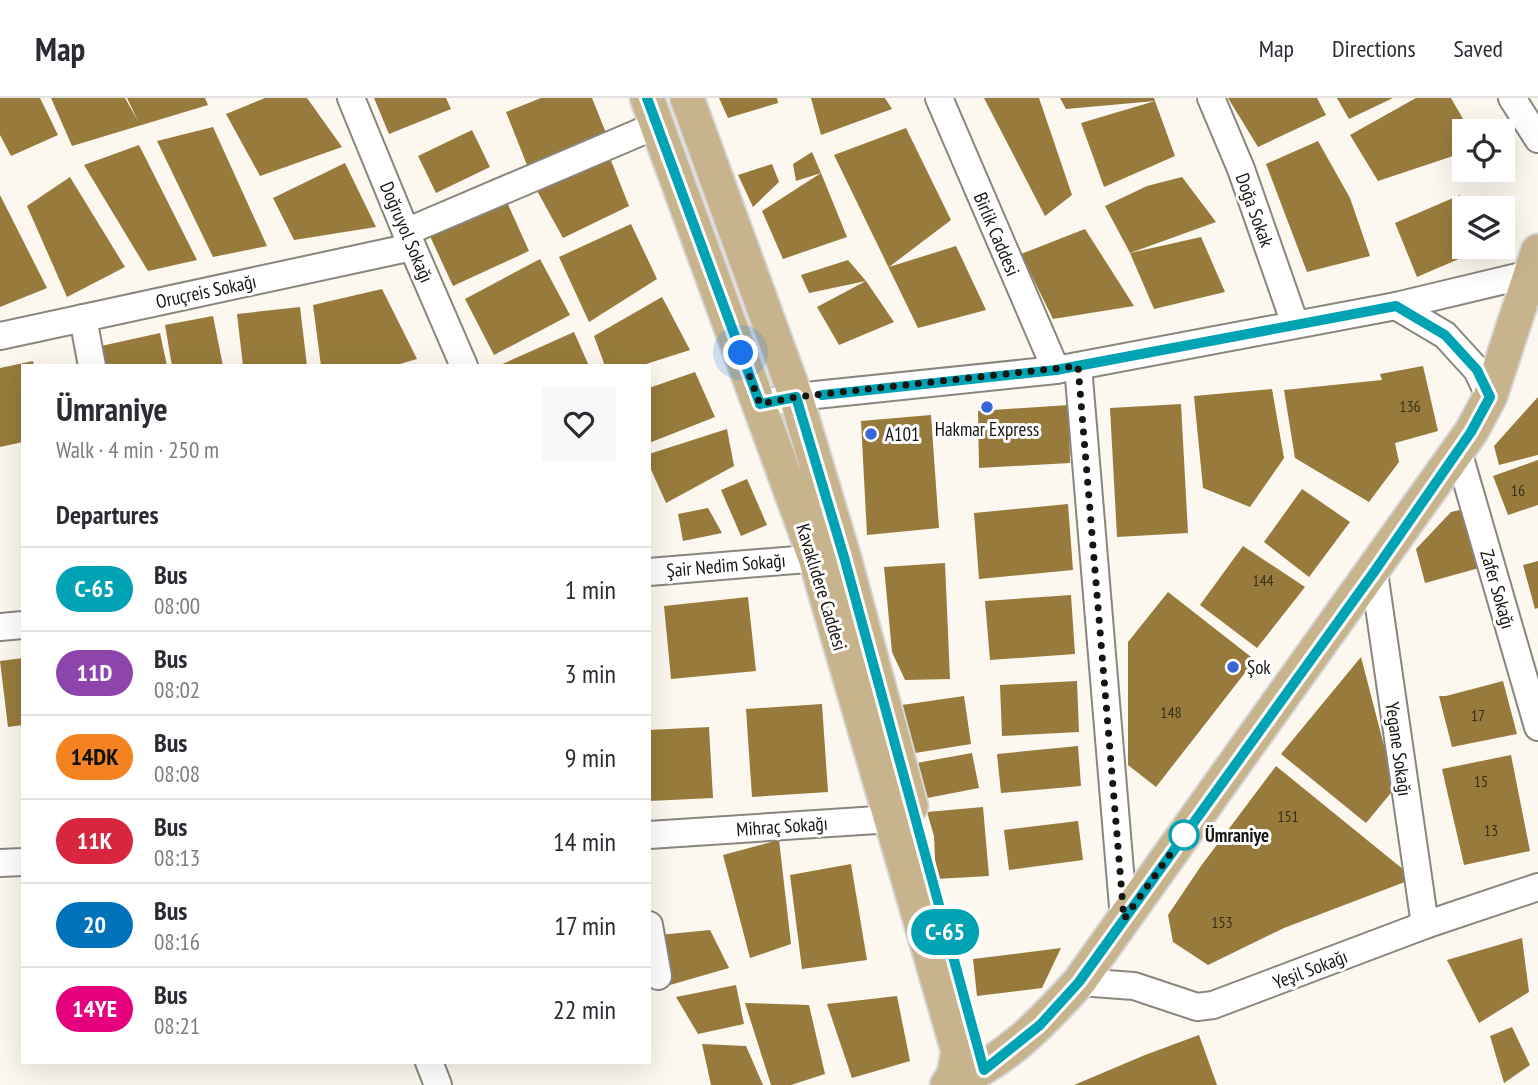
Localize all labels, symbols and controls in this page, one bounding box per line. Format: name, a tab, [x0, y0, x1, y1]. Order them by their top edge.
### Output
text: Map	[35, 27, 85, 70]
text: Map	[1259, 33, 1294, 64]
text: Directions	[1332, 33, 1416, 64]
text: Saved	[1454, 33, 1503, 64]
map controls	[1452, 119, 1515, 259]
button: locate	[1452, 119, 1515, 182]
street label: Doğa Sokak	[1231, 170, 1280, 251]
street label: Doğruyol Sokağı	[375, 178, 439, 286]
street label: Birlik Caddesi	[969, 188, 1025, 280]
button: layers	[1452, 196, 1515, 259]
street label: Oruçreis Sokağı	[154, 269, 258, 313]
your location	[723, 335, 758, 370]
text: Ümraniye	[56, 387, 168, 430]
button: heart	[542, 387, 616, 461]
house number: 136	[1399, 396, 1421, 416]
marker: Hakmar Express	[979, 399, 995, 415]
place label: Hakmar Express	[935, 417, 1039, 441]
place label: A101	[885, 422, 920, 446]
marker: A101	[863, 426, 879, 442]
text: Walk · 4 min · 250 m	[56, 435, 219, 464]
house number: 16	[1511, 480, 1525, 500]
text: Departures	[56, 498, 159, 531]
street label: Kavaklıdere Caddesi	[791, 521, 853, 653]
street label: Zafer Sokağı	[1475, 547, 1521, 631]
street label: Şair Nedim Sokağı	[665, 548, 787, 582]
text: Bus	[154, 558, 187, 591]
house number: 144	[1252, 570, 1274, 590]
text: C-65	[75, 573, 114, 604]
text: 1 min	[565, 573, 616, 606]
text: 08:00	[154, 591, 200, 620]
text: Bus	[154, 642, 187, 675]
place label: Şok	[1247, 655, 1271, 679]
text: 11D	[77, 657, 112, 688]
text: 3 min	[565, 657, 616, 690]
marker: Şok	[1225, 659, 1241, 675]
text: 08:02	[154, 675, 200, 704]
street label: Yegane Sokağı	[1381, 700, 1417, 798]
house number: 148	[1160, 702, 1182, 722]
house number: 17	[1471, 705, 1485, 725]
text: Bus	[154, 726, 187, 759]
text: 14DK	[70, 741, 119, 772]
text: 9 min	[565, 741, 616, 774]
text: 08:08	[154, 759, 200, 788]
house number: 15	[1474, 771, 1488, 791]
house number: 151	[1277, 806, 1299, 826]
text: Bus	[154, 810, 187, 843]
street label: Mihraç Sokağı	[736, 811, 828, 841]
marker: Ümraniye	[1169, 820, 1199, 850]
house number: 13	[1484, 820, 1498, 840]
place label: Ümraniye	[1205, 823, 1269, 847]
text: 11K	[77, 825, 112, 856]
text: 14 min	[553, 825, 616, 858]
text: 08:13	[154, 843, 200, 872]
text: Bus	[154, 894, 187, 927]
text: 20	[83, 909, 106, 940]
text: 17 min	[554, 909, 616, 942]
line badge: C-65	[896, 909, 994, 955]
house number: 153	[1211, 912, 1233, 932]
text: C-65	[925, 916, 965, 947]
text: 08:16	[154, 927, 200, 956]
street label: Yeşil Sokağı	[1269, 944, 1351, 994]
text: Bus	[154, 978, 187, 1011]
text: 14YE	[72, 993, 117, 1024]
text: 22 min	[553, 993, 616, 1026]
text: 08:21	[154, 1011, 200, 1040]

